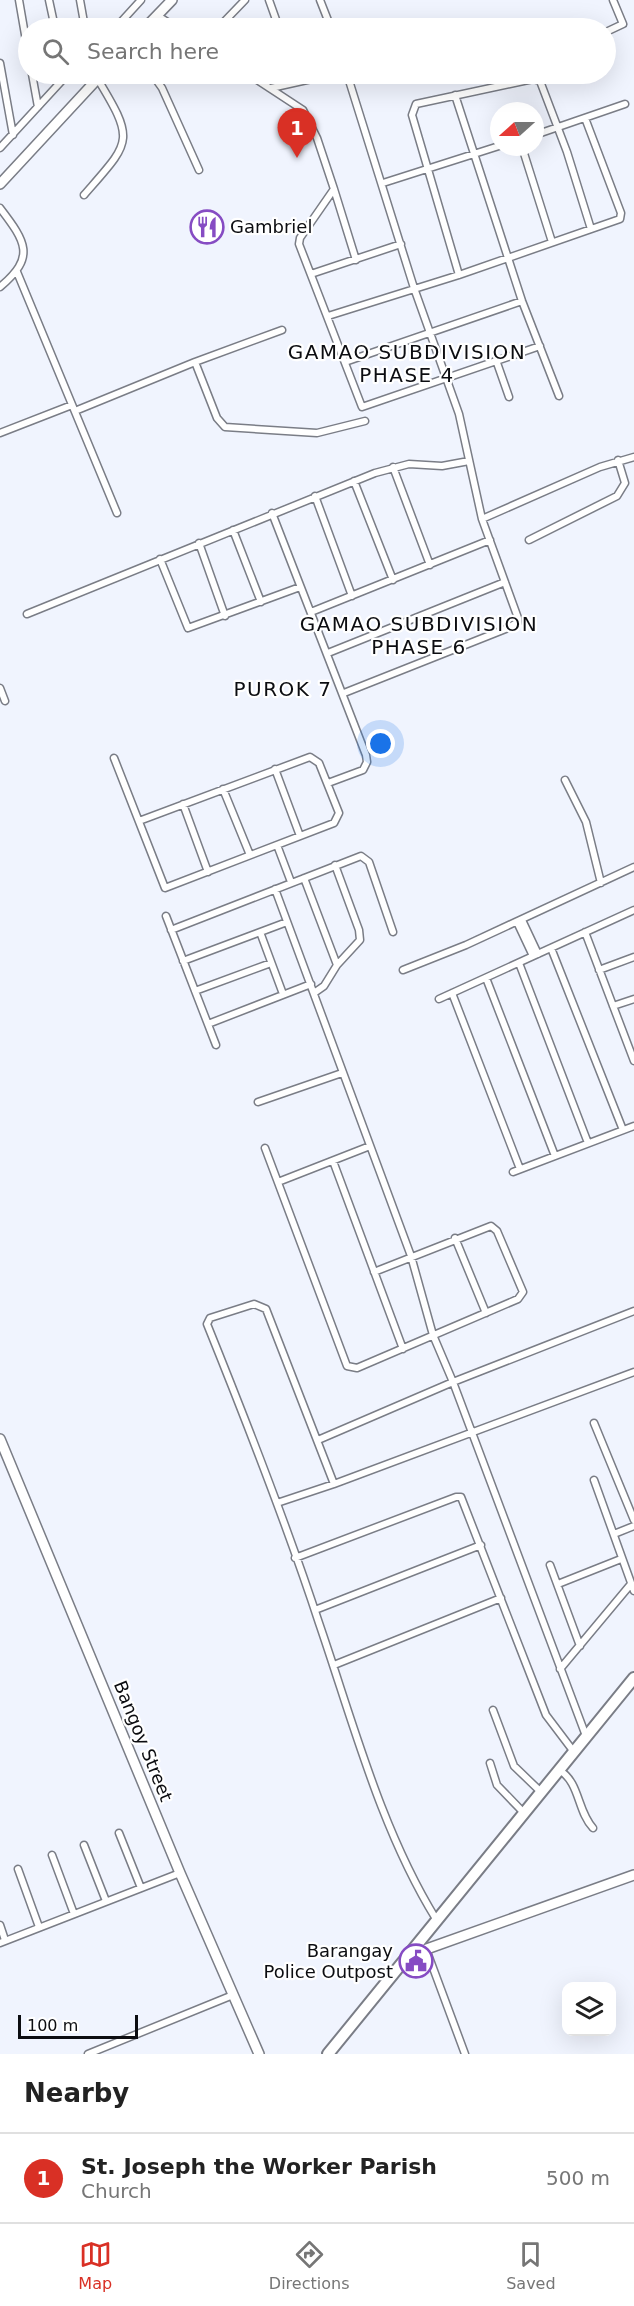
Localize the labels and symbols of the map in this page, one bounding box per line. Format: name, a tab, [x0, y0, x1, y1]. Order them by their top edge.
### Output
north arrow	[490, 102, 544, 156]
pin: 1	[278, 108, 316, 158]
restaurant icon: Gambriel	[189, 209, 225, 245]
place label: Gambriel	[230, 216, 312, 237]
district label: GAMAO SUBDIVISION PHASE 4	[288, 340, 526, 387]
district label: GAMAO SUBDIVISION PHASE 6	[300, 612, 538, 659]
district label: PUROK 7	[233, 677, 333, 701]
your location	[366, 729, 395, 758]
street label: Bangoy Street	[110, 1677, 177, 1804]
place label: Barangay Police Outpost	[264, 1940, 393, 1982]
public building icon: Barangay Police Outpost	[398, 1943, 434, 1979]
scale bar	[18, 2012, 138, 2040]

